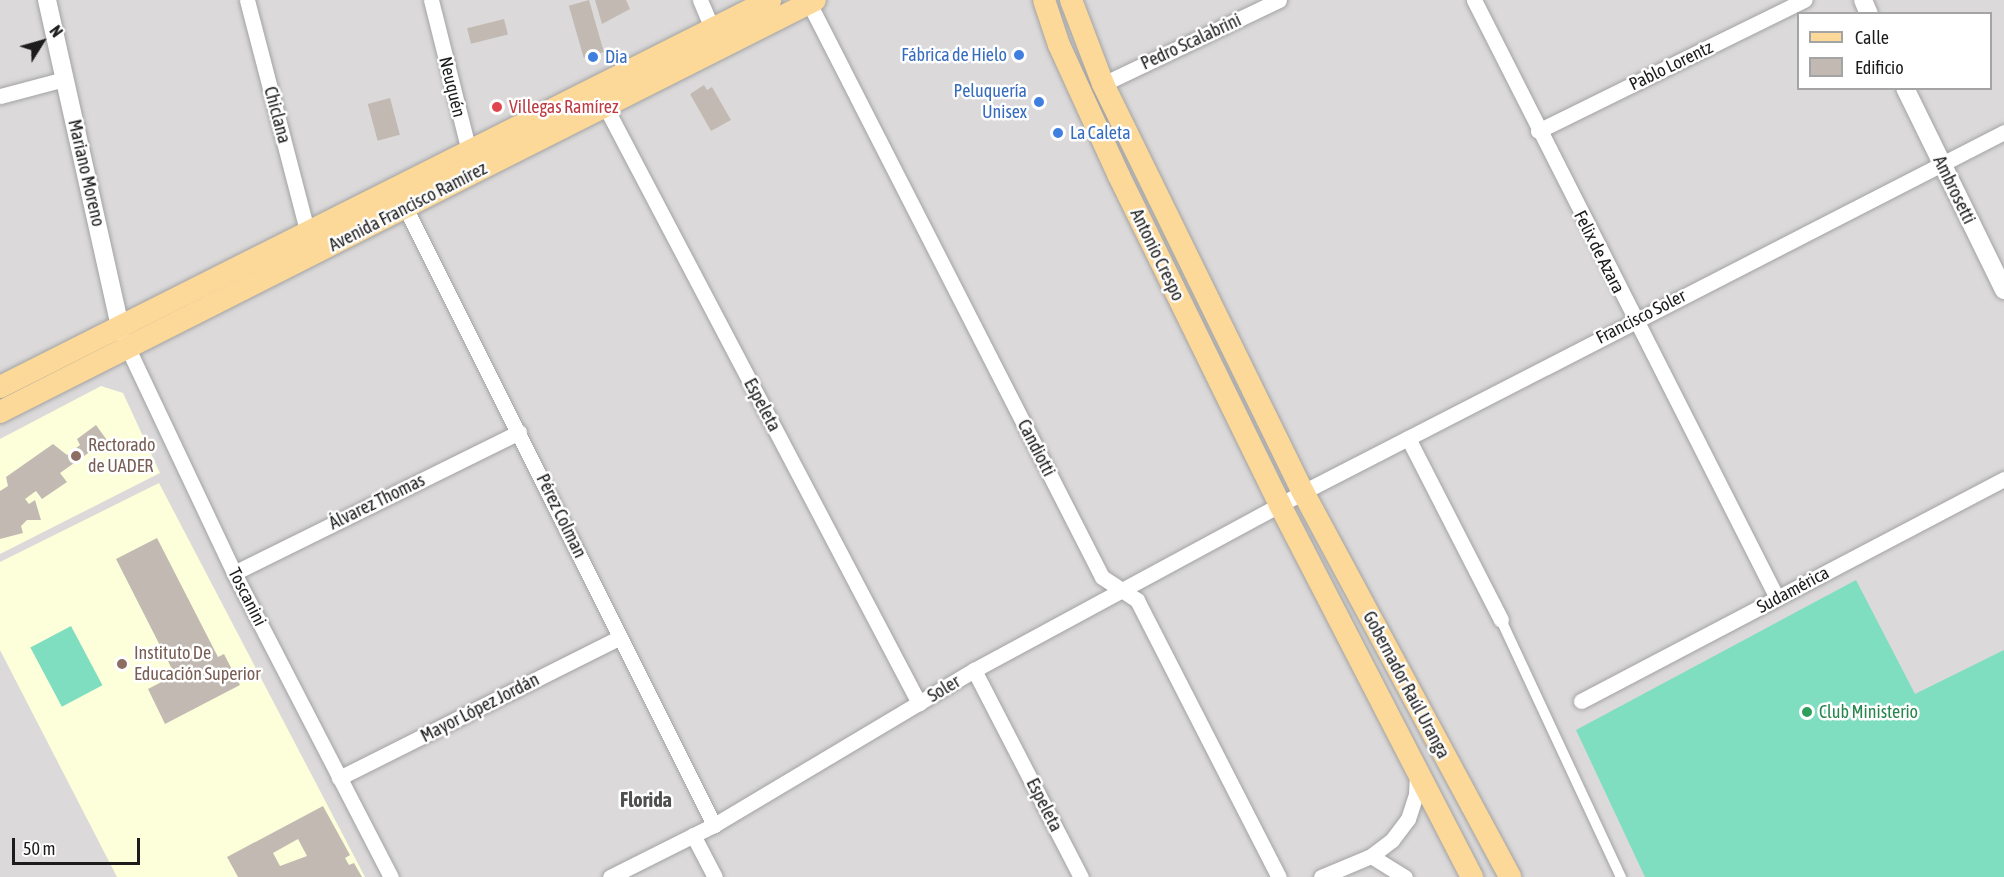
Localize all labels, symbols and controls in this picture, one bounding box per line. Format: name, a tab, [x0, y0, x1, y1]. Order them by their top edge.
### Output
street label: Pedro Scalabrini	[1137, 9, 1245, 75]
north arrow	[12, 12, 72, 72]
legend	[1797, 12, 1992, 90]
text: N	[46, 22, 66, 40]
text: Calle	[1855, 27, 1889, 48]
street label: Pablo Lorentz	[1626, 37, 1716, 95]
place label: Fábrica de Hielo	[901, 44, 1007, 66]
place label: Dia	[605, 46, 628, 68]
marker: Fábrica de Hielo	[1012, 48, 1026, 62]
marker: Dia	[586, 50, 600, 64]
street label: Neuquén	[434, 54, 470, 120]
text: Edificio	[1855, 57, 1904, 78]
place label: Peluquería Unisex	[954, 81, 1027, 124]
street label: Chiclana	[259, 84, 295, 146]
marker: Peluquería Unisex	[1032, 95, 1046, 109]
place label: Villegas Ramírez	[509, 96, 618, 118]
marker: Villegas Ramírez	[490, 100, 504, 114]
street label: Mariano Moreno	[63, 117, 109, 229]
place label: La Caleta	[1070, 122, 1131, 144]
marker: La Caleta	[1051, 126, 1065, 140]
street label: Ambrosetti	[1928, 152, 1980, 228]
street label: Avenida Francisco Ramírez	[325, 158, 491, 256]
street label: Antonio Crespo	[1125, 205, 1189, 305]
street label: Felix de Azara	[1569, 207, 1629, 297]
street label: Francisco Soler	[1593, 285, 1689, 349]
street label: Espeleta	[739, 375, 785, 435]
street label: Candiotti	[1013, 416, 1059, 480]
place label: Rectorado de UADER	[88, 435, 156, 478]
marker: Rectorado de UADER	[69, 449, 83, 463]
street label: Álvarez Thomas	[326, 470, 428, 534]
street label: Pérez Colman	[531, 471, 591, 561]
street label: Sudamérica	[1753, 562, 1833, 618]
street label: Toscanini	[223, 564, 271, 630]
street label: Gobernador Raúl Uranga	[1358, 608, 1454, 762]
place label: Instituto De Educación Superior	[134, 643, 261, 686]
marker: Instituto De Educación Superior	[115, 657, 129, 671]
street label: Mayor López Jordán	[417, 669, 543, 747]
street label: Soler	[924, 671, 964, 707]
place label: Club Ministerio	[1819, 701, 1918, 723]
marker: Club Ministerio	[1800, 705, 1814, 719]
street label: Espeleta	[1021, 775, 1067, 835]
district label: Florida	[620, 787, 672, 811]
scale bar	[15, 826, 142, 864]
text: 50 m	[23, 838, 55, 859]

